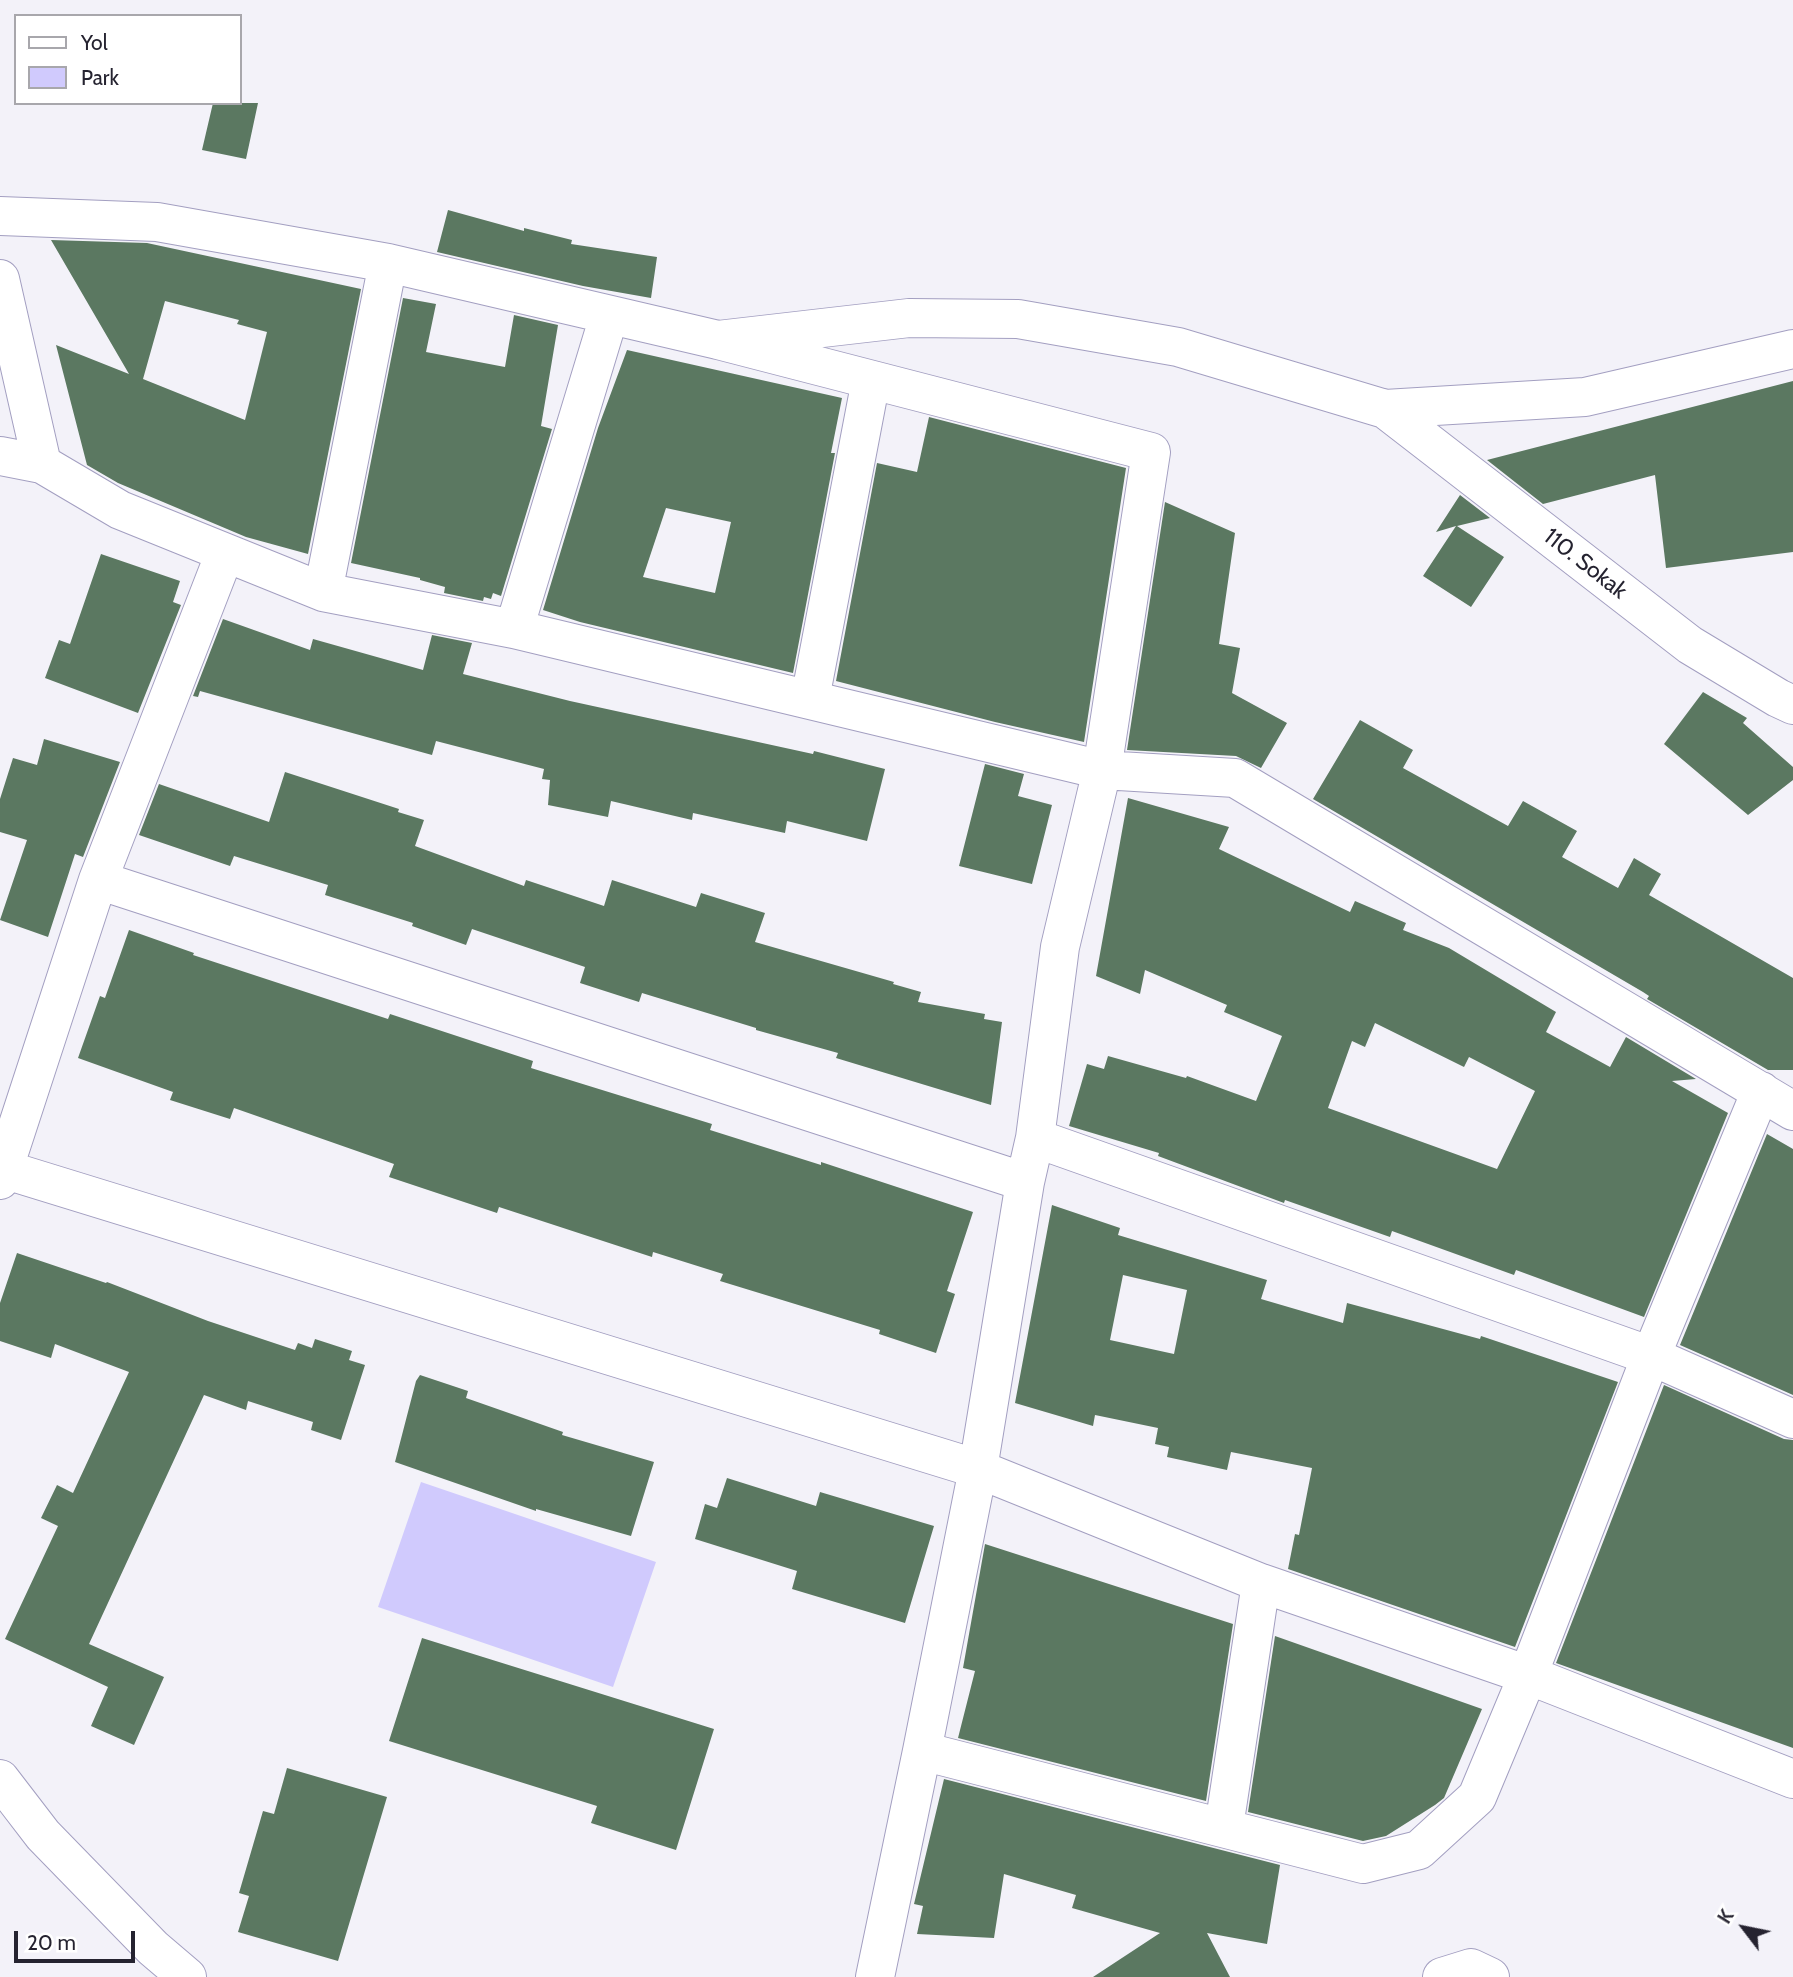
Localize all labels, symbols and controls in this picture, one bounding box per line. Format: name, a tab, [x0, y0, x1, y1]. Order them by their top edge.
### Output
legend	[14, 14, 242, 105]
text: Yol	[81, 30, 108, 55]
text: Park	[81, 65, 119, 90]
street label: 110. Sokak	[1538, 523, 1632, 605]
north arrow	[1709, 1893, 1779, 1963]
text: K	[1713, 1905, 1739, 1928]
scale bar	[18, 1918, 138, 1962]
text: 20 m	[27, 1930, 76, 1955]

